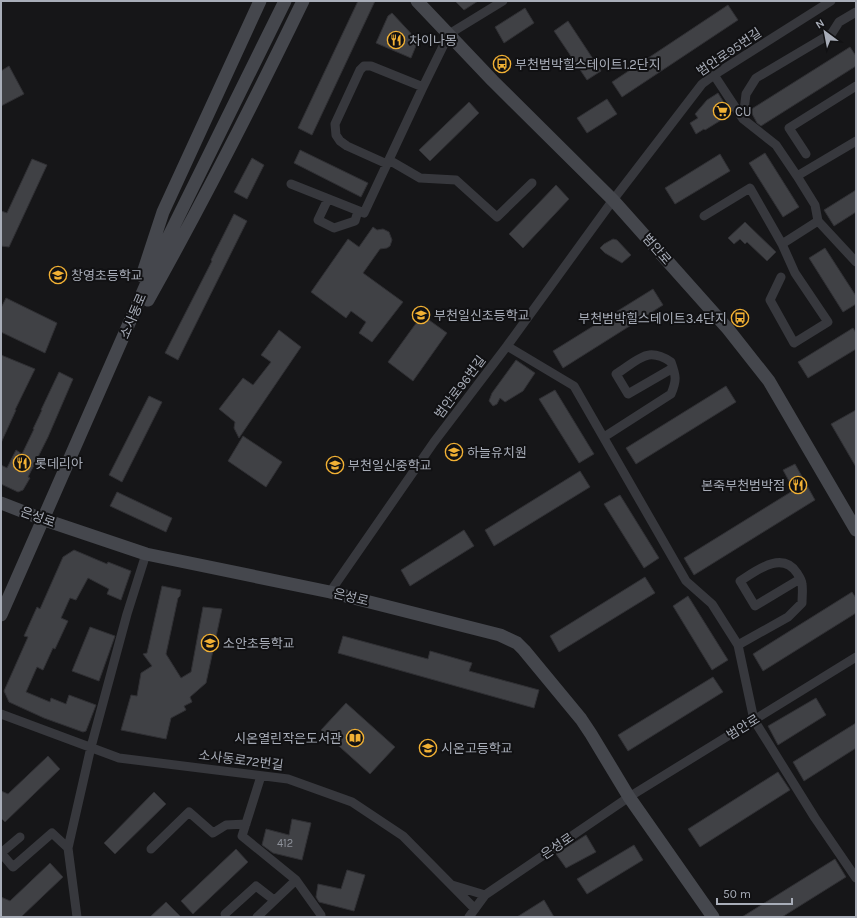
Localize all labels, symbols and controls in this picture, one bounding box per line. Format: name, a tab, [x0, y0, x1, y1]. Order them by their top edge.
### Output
north arrow	[805, 12, 845, 52]
text: N	[813, 16, 827, 32]
street label: 범안로95번길	[694, 25, 764, 79]
restaurant icon: 차이나몽	[386, 30, 406, 50]
place label: 차이나몽	[409, 33, 457, 48]
bus stop icon: 부천범박힐스테이트1.2단지	[492, 54, 512, 74]
place label: 부천범박힐스테이트1.2단지	[515, 57, 661, 72]
supermarket icon: CU	[712, 101, 732, 121]
place label: CU	[735, 104, 751, 119]
street label: 범안로	[640, 231, 674, 267]
school or university icon: 창영초등학교	[48, 265, 68, 285]
place label: 창영초등학교	[71, 268, 143, 283]
street label: 소사동로	[117, 291, 149, 341]
school or university icon: 부천일신초등학교	[411, 305, 431, 325]
place label: 부천일신초등학교	[434, 308, 530, 323]
bus stop icon: 부천범박힐스테이트3.4단지	[730, 308, 750, 328]
place label: 부천범박힐스테이트3.4단지	[578, 311, 727, 326]
street label: 범안로96번길	[432, 353, 488, 421]
school or university icon: 하늘유치원	[444, 442, 464, 462]
place label: 하늘유치원	[467, 445, 527, 460]
restaurant icon: 롯데리아	[12, 453, 32, 473]
school or university icon: 부천일신중학교	[325, 455, 345, 475]
place label: 롯데리아	[35, 456, 83, 471]
place label: 부천일신중학교	[348, 458, 432, 473]
restaurant icon: 본죽부천범박점	[788, 475, 808, 495]
place label: 본죽부천범박점	[701, 478, 785, 493]
street label: 은성로	[19, 504, 57, 530]
street label: 은성로	[332, 585, 370, 609]
school or university icon: 소안초등학교	[200, 633, 220, 653]
place label: 소안초등학교	[223, 636, 295, 651]
street label: 범안로	[724, 711, 762, 743]
library icon: 시온열린작은도서관	[345, 728, 365, 748]
place label: 시온열린작은도서관	[234, 731, 342, 746]
school or university icon: 시온고등학교	[418, 738, 438, 758]
place label: 시온고등학교	[441, 741, 513, 756]
street label: 소사동로72번길	[198, 747, 284, 773]
street label: 은성로	[538, 830, 576, 862]
house number: 412	[277, 837, 293, 850]
scale bar	[717, 880, 792, 906]
text: 50 m	[723, 887, 751, 901]

